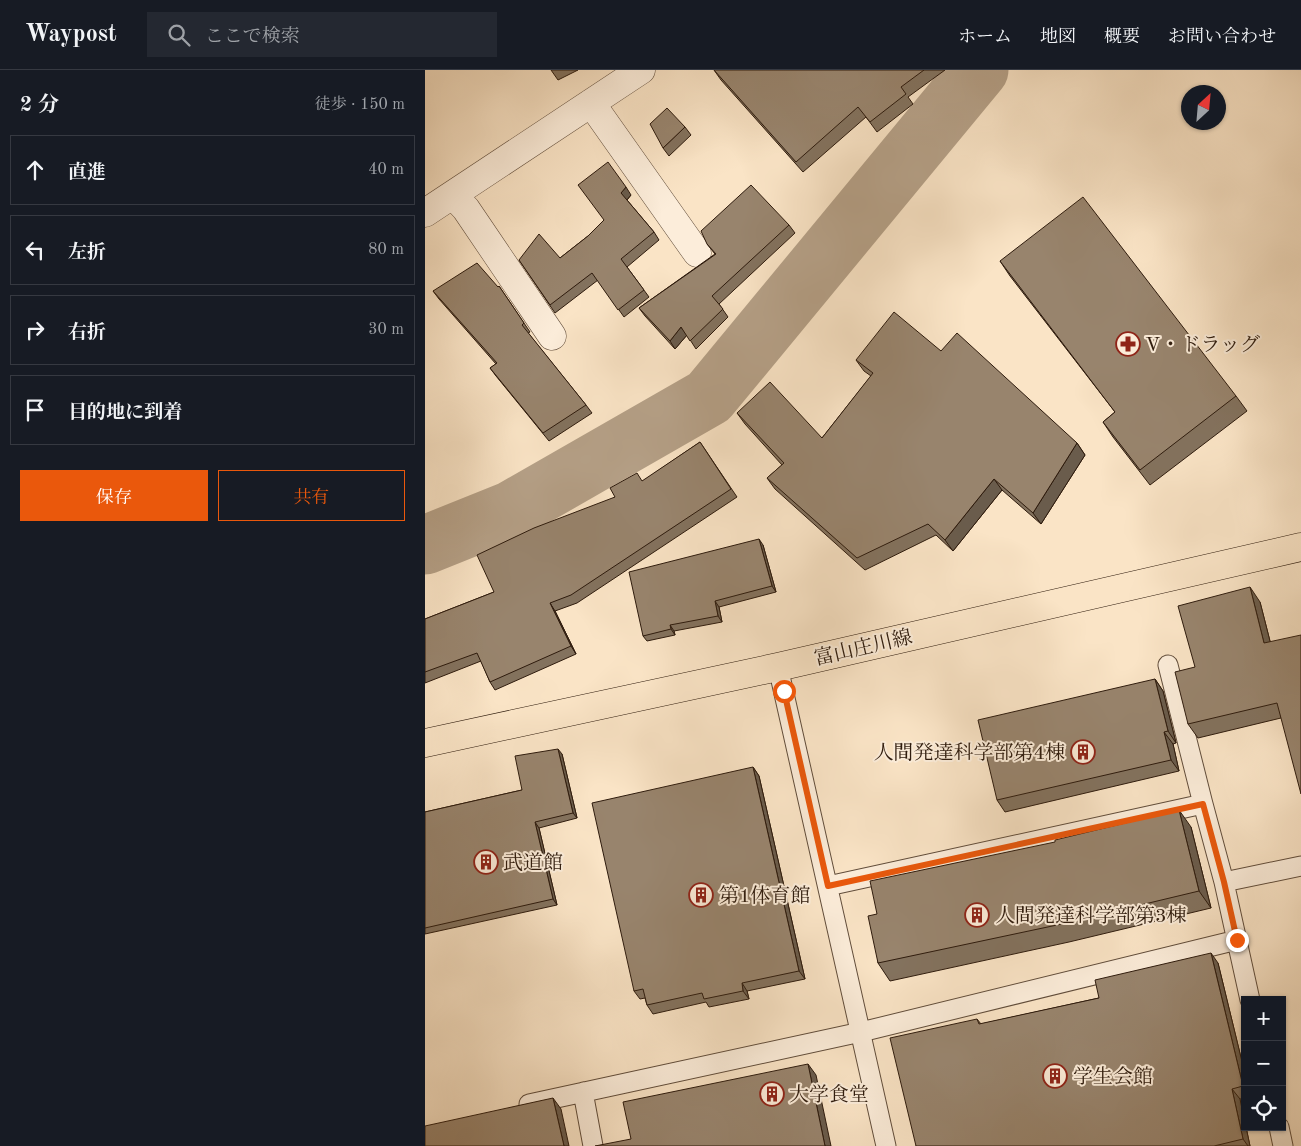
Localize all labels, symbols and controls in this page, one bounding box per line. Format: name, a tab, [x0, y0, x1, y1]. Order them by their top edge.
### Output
search box	[147, 12, 497, 57]
icon: search	[165, 21, 193, 49]
text: Waypost	[25, 23, 117, 47]
text: ここで検索	[205, 28, 300, 47]
text: ホーム	[958, 28, 1012, 46]
text: 地図	[1040, 28, 1076, 46]
text: 概要	[1104, 28, 1140, 46]
text: お問い合わせ	[1168, 28, 1276, 46]
north arrow	[1181, 85, 1226, 130]
text: 2 分	[20, 95, 59, 116]
text: 徒歩 · 150 m	[315, 97, 405, 113]
icon: ahead	[21, 156, 49, 184]
text: 40 m	[368, 162, 404, 178]
text: 直進	[68, 164, 106, 183]
icon: left	[21, 236, 49, 264]
text: 80 m	[368, 242, 404, 258]
text: 左折	[68, 244, 106, 263]
icon: right	[21, 316, 49, 344]
text: 30 m	[368, 322, 404, 338]
text: 右折	[68, 324, 106, 343]
pharmacy icon: V・ドラッグ	[1115, 331, 1141, 357]
place label: V・ドラッグ	[1145, 334, 1260, 356]
icon: arrive	[21, 396, 49, 424]
text: 目的地に到着	[68, 404, 182, 423]
button: 保存	[20, 470, 208, 521]
button: 共有	[218, 470, 405, 521]
street label: 富山庄川線	[812, 626, 914, 670]
route start	[773, 680, 796, 703]
building icon: 人間発達科学部第4棟	[1070, 739, 1096, 765]
place label: 人間発達科学部第4棟	[873, 742, 1065, 764]
building icon: 武道館	[473, 849, 499, 875]
place label: 武道館	[503, 852, 563, 874]
building icon: 第1体育館	[688, 882, 714, 908]
place label: 第1体育館	[719, 885, 811, 907]
building icon: 人間発達科学部第3棟	[964, 902, 990, 928]
place label: 人間発達科学部第3棟	[995, 905, 1187, 927]
route end	[1226, 929, 1249, 952]
map controls	[1241, 996, 1286, 1131]
button: +	[1241, 996, 1286, 1041]
button: −	[1241, 1041, 1286, 1086]
building icon: 学生会館	[1042, 1063, 1068, 1089]
place label: 学生会館	[1073, 1066, 1153, 1088]
building icon: 大学食堂	[759, 1081, 785, 1107]
place label: 大学食堂	[789, 1084, 869, 1106]
button: locate	[1241, 1086, 1286, 1131]

